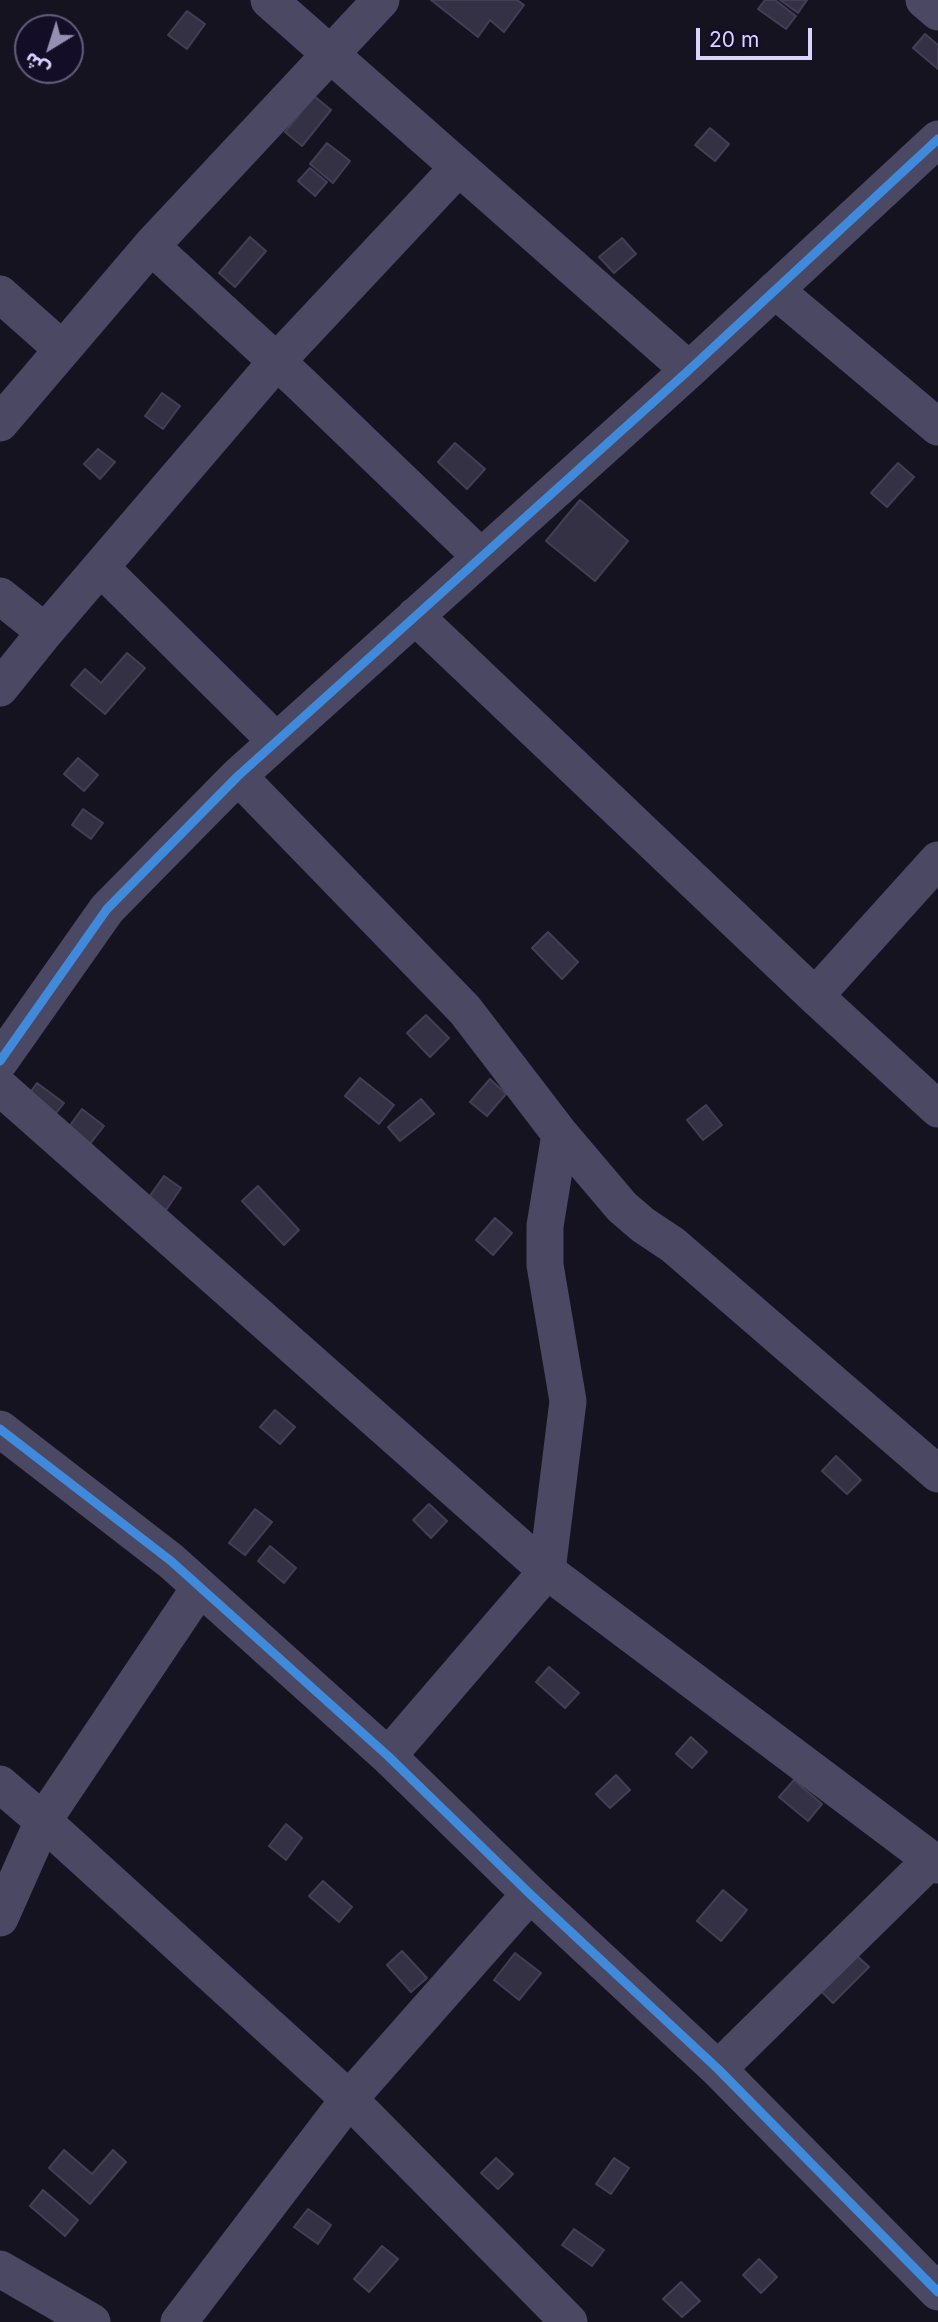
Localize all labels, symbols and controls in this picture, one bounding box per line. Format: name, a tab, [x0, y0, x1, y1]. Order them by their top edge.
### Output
north arrow	[14, 14, 84, 84]
scale bar	[700, 14, 816, 58]
text: 20 m	[709, 27, 759, 52]
text: ش	[20, 47, 54, 81]

